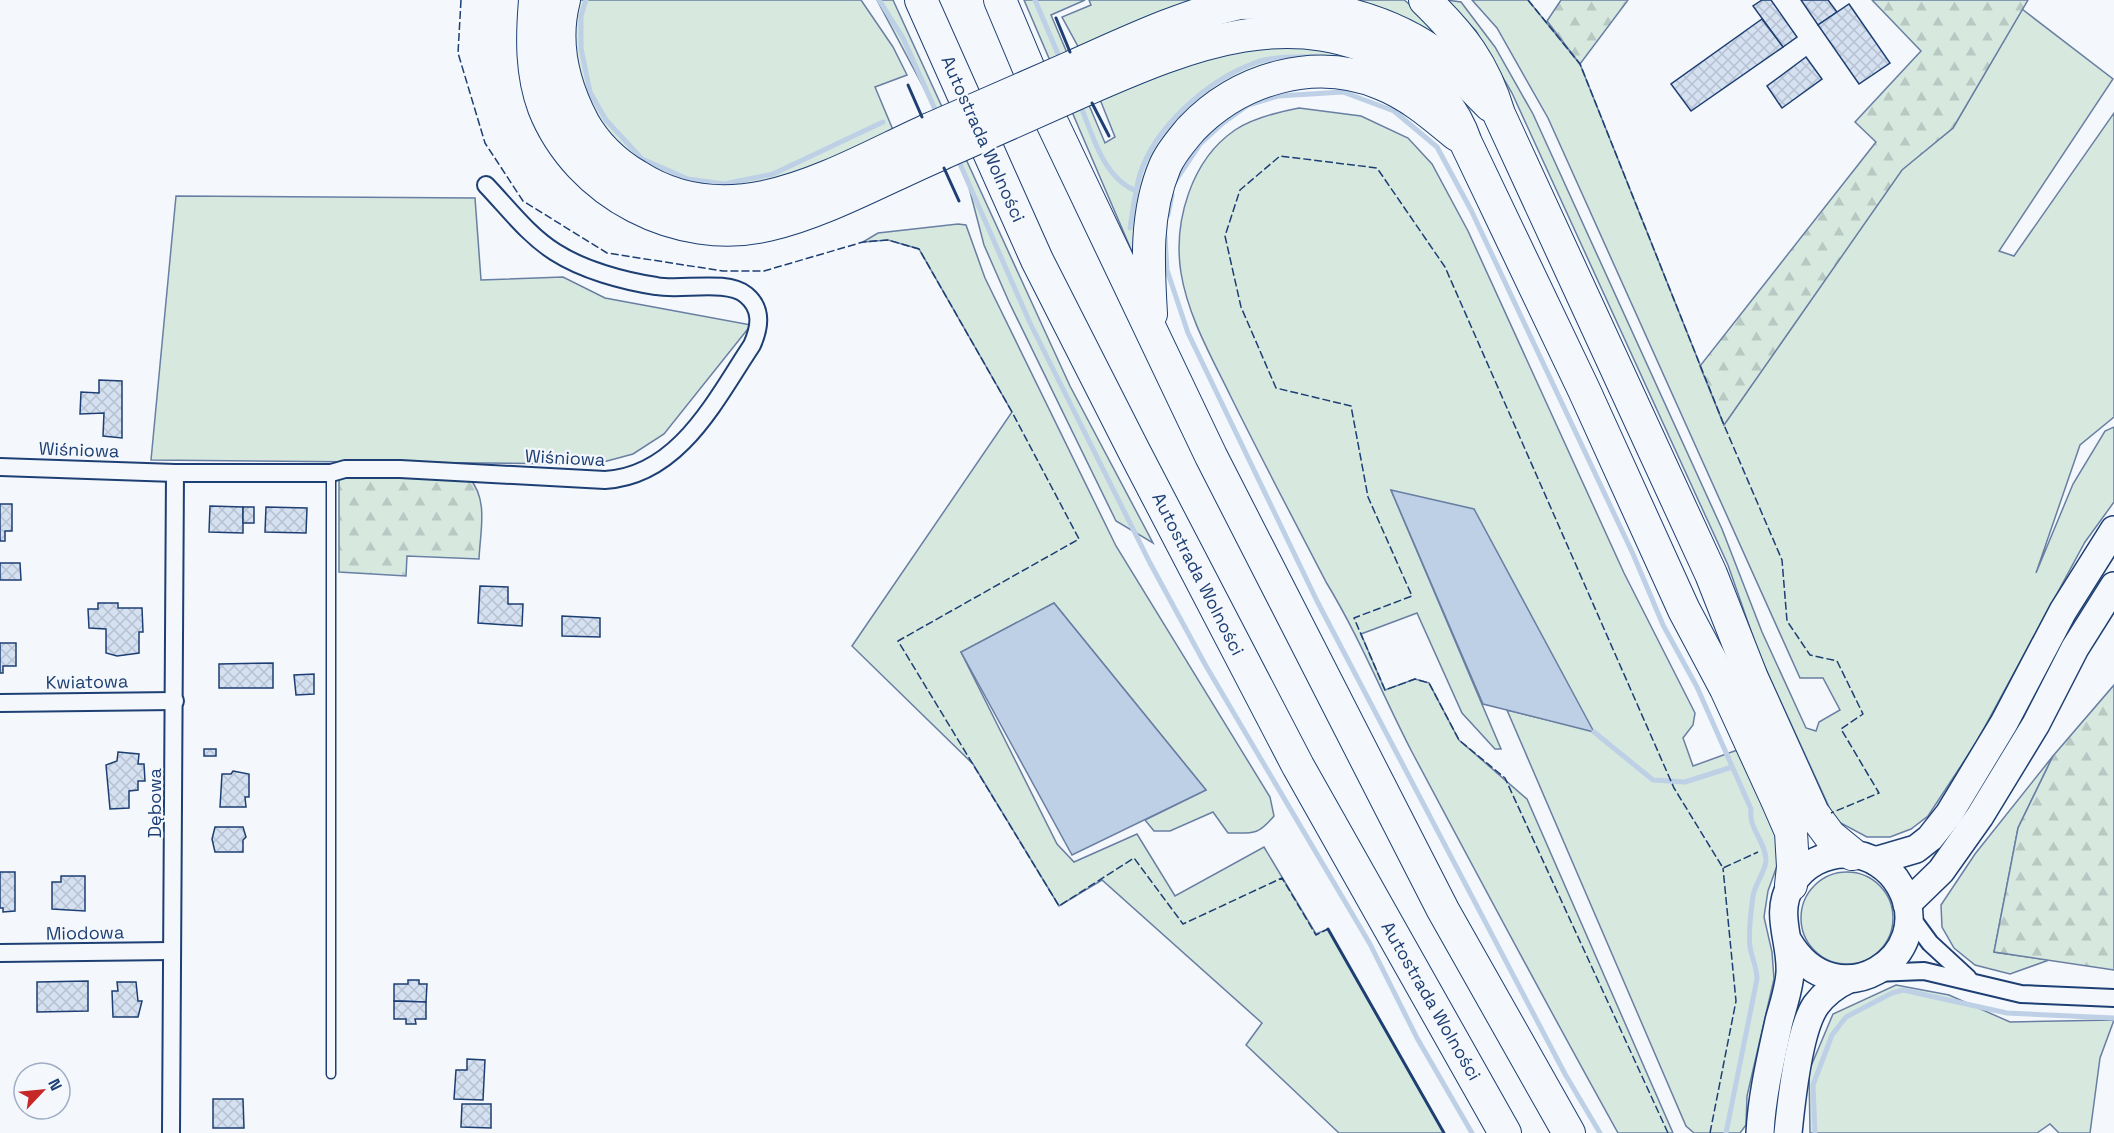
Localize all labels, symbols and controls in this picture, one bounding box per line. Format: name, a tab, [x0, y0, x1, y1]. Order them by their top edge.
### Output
street label: Autostrada Wolności	[936, 52, 1031, 226]
street label: Wiśniowa	[38, 437, 120, 462]
street label: Wiśniowa	[524, 444, 606, 471]
street label: Autostrada Wolności	[1147, 488, 1250, 659]
street label: Kwiatowa	[45, 669, 129, 694]
street label: Dębowa	[143, 768, 166, 838]
street label: Autostrada Wolności	[1377, 917, 1486, 1084]
street label: Miodowa	[46, 920, 124, 945]
north arrow	[12, 1061, 72, 1121]
text: N	[43, 1075, 67, 1094]

